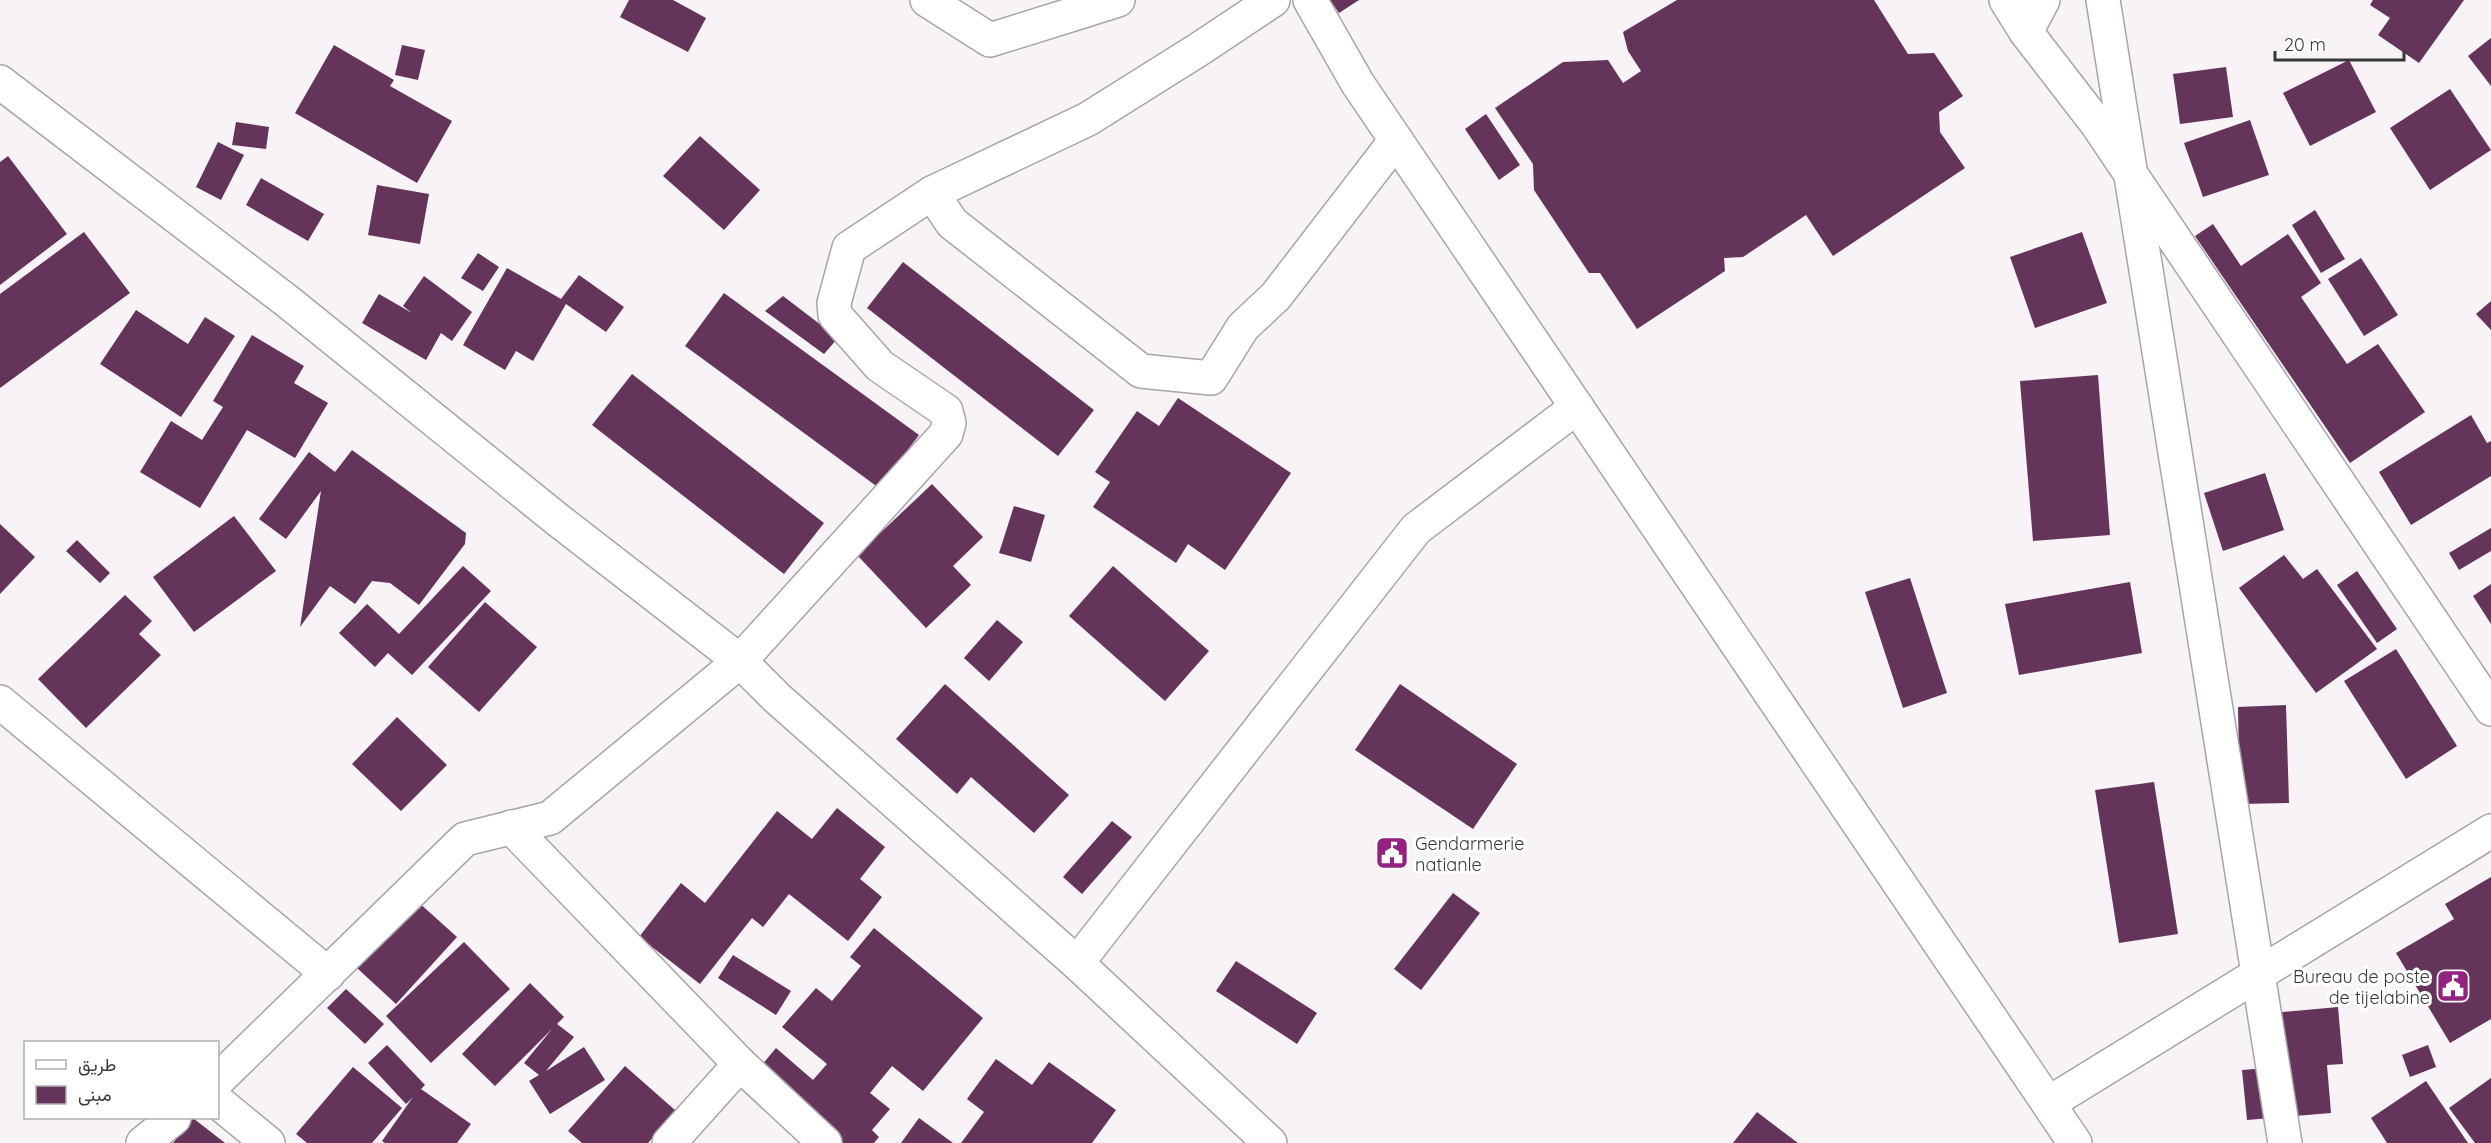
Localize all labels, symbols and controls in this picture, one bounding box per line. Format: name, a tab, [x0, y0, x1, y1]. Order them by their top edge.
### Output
scale bar	[2275, 24, 2404, 62]
text: 20 m	[2284, 33, 2326, 56]
place label: Gendarmerie natianle	[1415, 832, 1524, 876]
public building icon: Gendarmerie natianle	[1374, 835, 1410, 871]
place label: Bureau de poste de tijelabine	[2293, 965, 2430, 1009]
public building icon: Bureau de poste de tijelabine	[2435, 968, 2471, 1004]
legend	[24, 1041, 219, 1119]
text: طريق	[78, 1053, 116, 1076]
text: مبنى	[78, 1083, 112, 1106]

